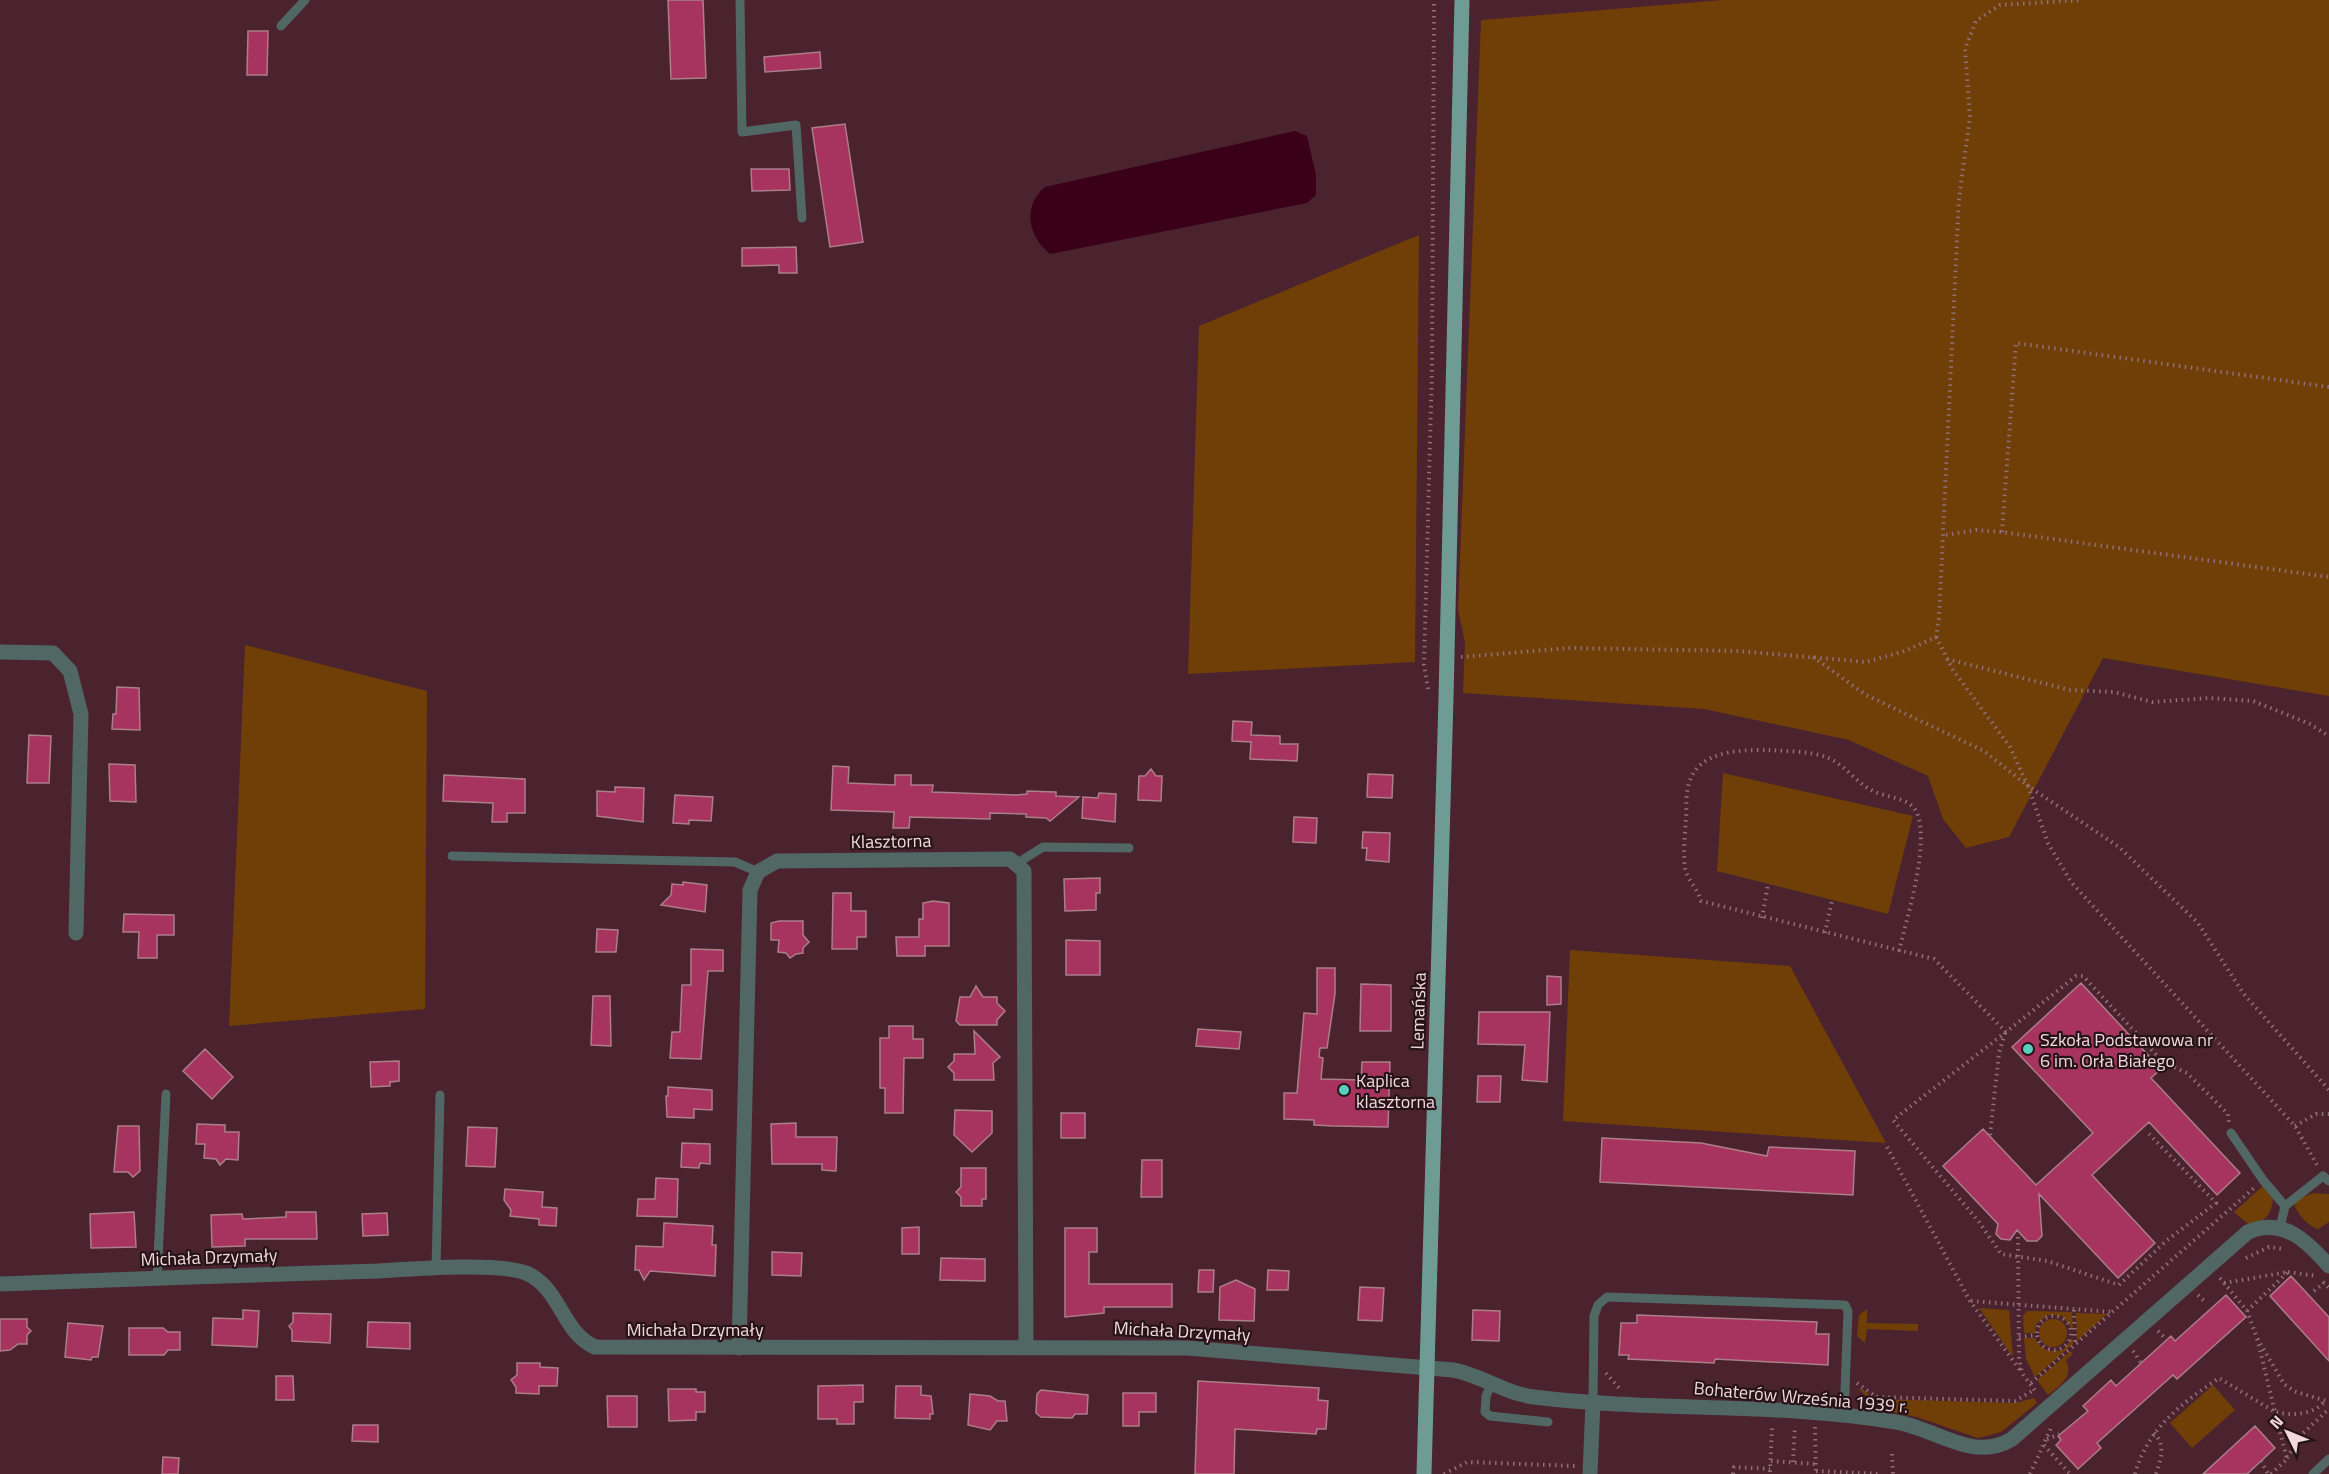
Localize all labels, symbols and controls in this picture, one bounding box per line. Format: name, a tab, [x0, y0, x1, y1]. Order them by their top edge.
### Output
street label: Klasztorna	[850, 827, 932, 855]
street label: Lemańska	[1403, 972, 1433, 1050]
place label: Szkoła Podstawowa nr 6 im. Orła Białego	[2040, 1026, 2213, 1074]
marker: Szkoła Podstawowa nr 6 im. Orła Białego	[2021, 1042, 2035, 1056]
place label: Kaplica klasztorna	[1356, 1067, 1435, 1115]
marker: Kaplica klasztorna	[1337, 1083, 1351, 1097]
street label: Michała Drzymały	[140, 1241, 278, 1273]
street label: Michała Drzymały	[1113, 1314, 1252, 1348]
street label: Michała Drzymały	[626, 1316, 764, 1343]
street label: Bohaterów Września 1939 r.	[1693, 1374, 1909, 1420]
north arrow	[2257, 1402, 2317, 1462]
text: N	[2263, 1410, 2289, 1434]

